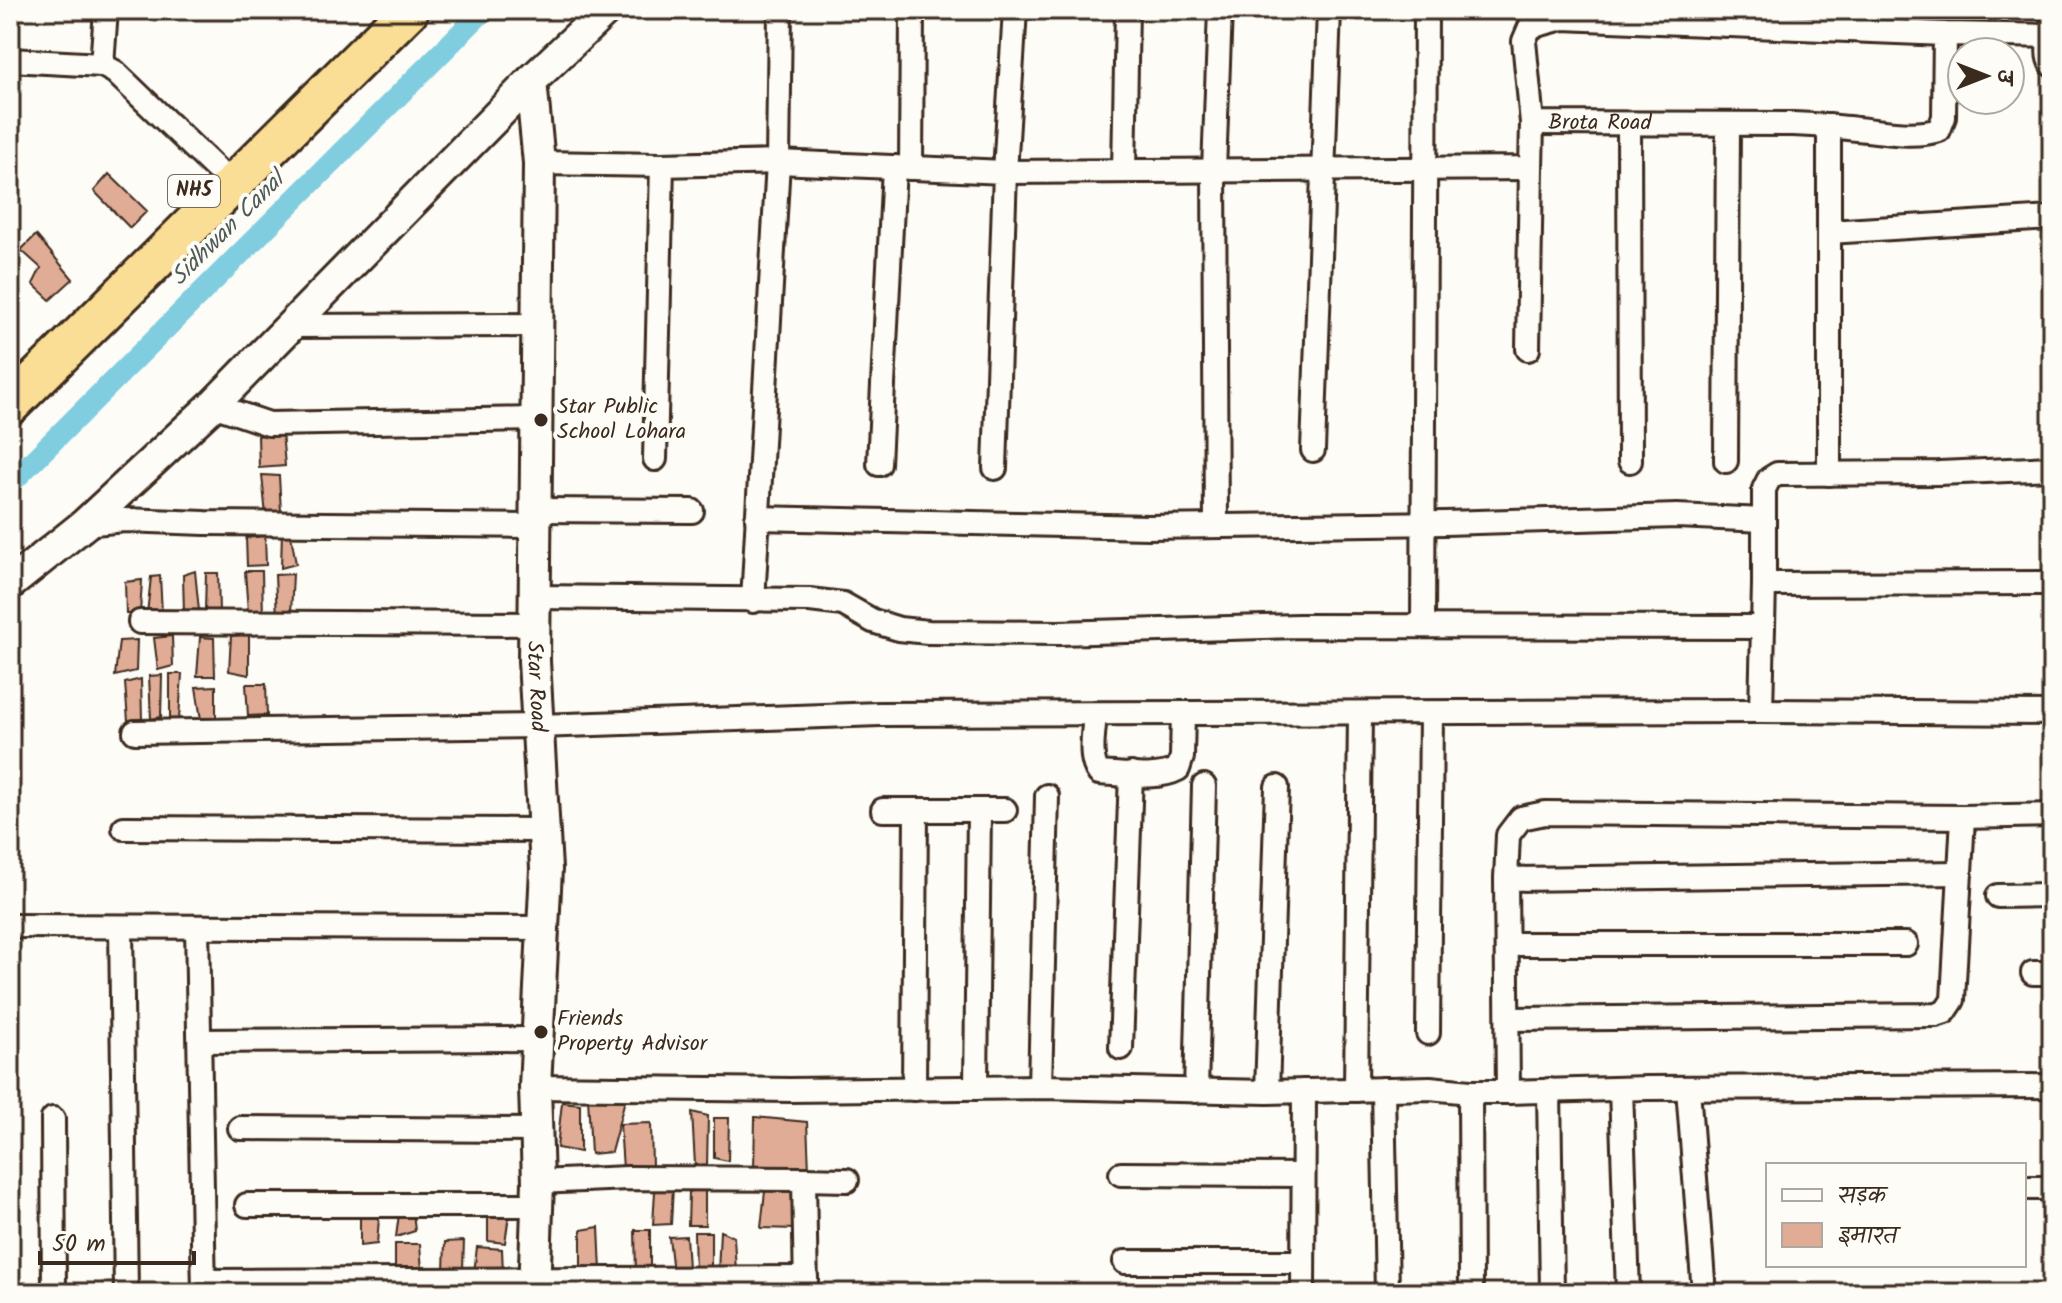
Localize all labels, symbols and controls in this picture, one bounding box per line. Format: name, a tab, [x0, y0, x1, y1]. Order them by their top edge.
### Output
north arrow	[1946, 36, 2026, 116]
text: उ	[1986, 69, 2021, 87]
street label: Brota Road	[1548, 106, 1652, 141]
water label: Sidhwan Canal	[162, 160, 297, 295]
road number: NH5	[168, 175, 220, 207]
place label: Star Public School Lohara	[557, 390, 686, 450]
marker: Star Public School Lohara	[532, 411, 550, 429]
street label: Star Road	[516, 641, 556, 734]
place label: Friends Property Advisor	[557, 1002, 709, 1062]
marker: Friends Property Advisor	[532, 1023, 550, 1041]
legend	[1766, 1163, 2026, 1267]
text: सड़क	[1838, 1177, 1889, 1216]
scale bar	[40, 1215, 194, 1265]
text: इमारत	[1838, 1217, 1902, 1256]
text: 50 m	[52, 1225, 106, 1264]

